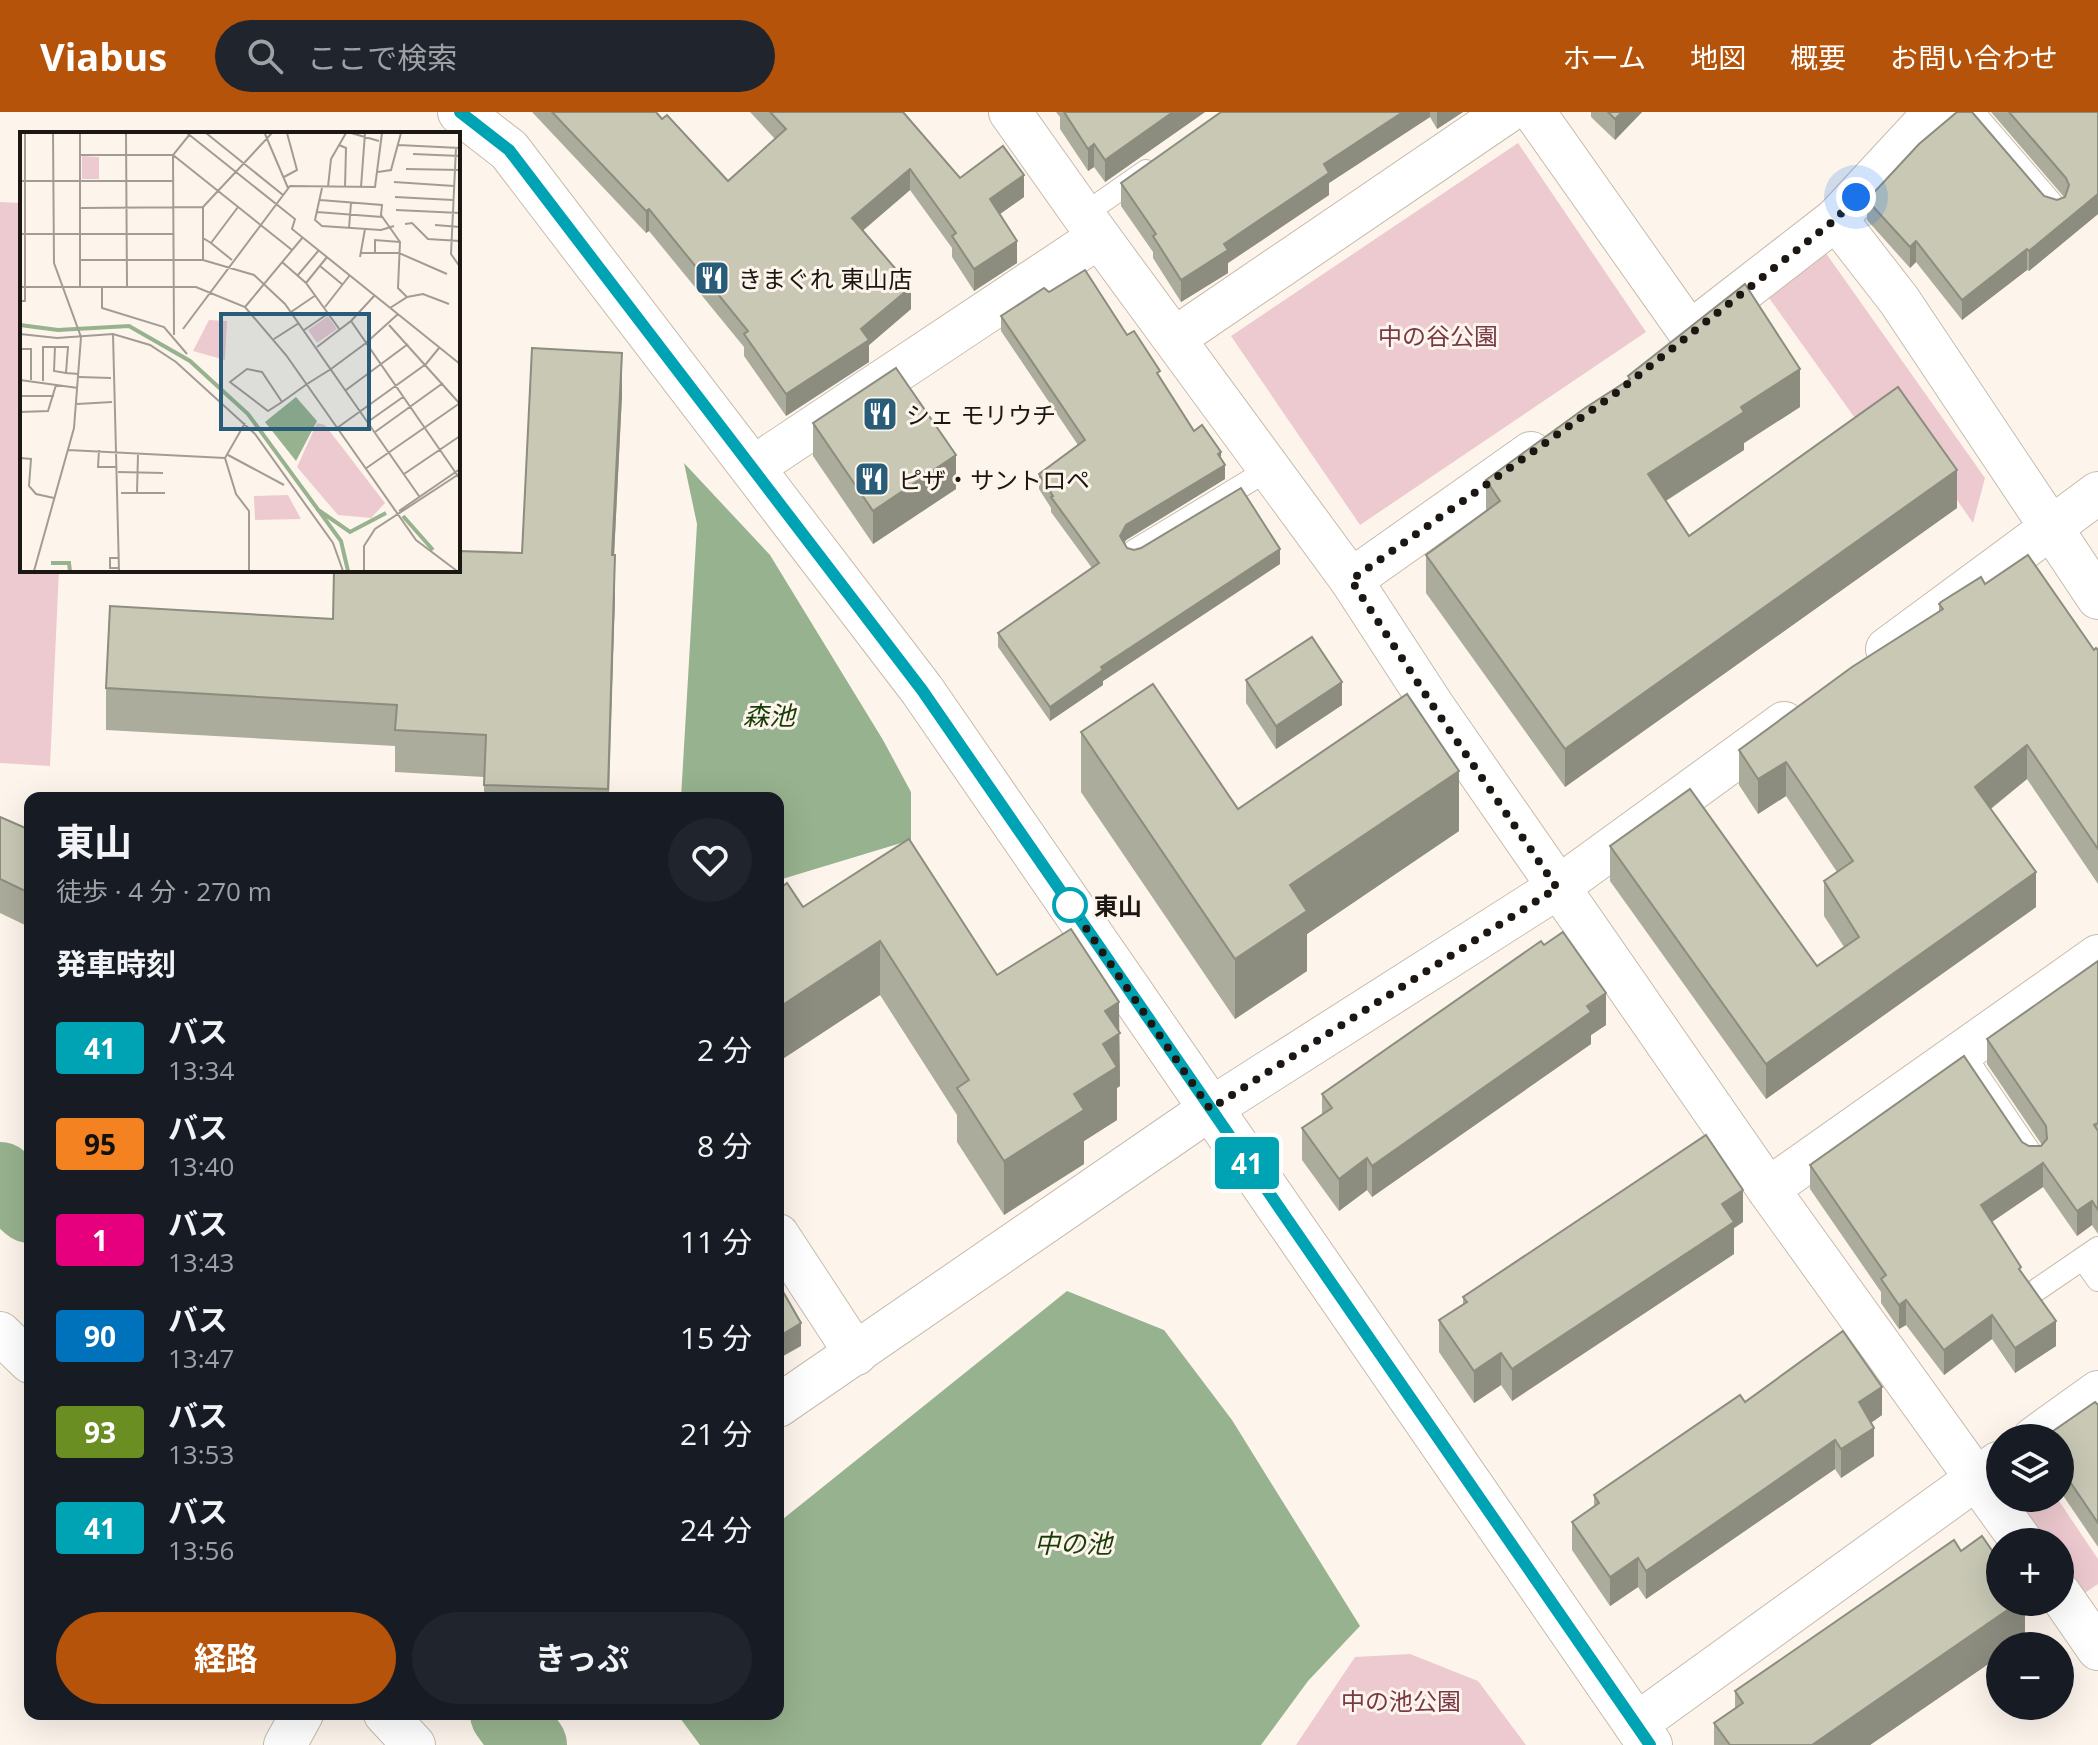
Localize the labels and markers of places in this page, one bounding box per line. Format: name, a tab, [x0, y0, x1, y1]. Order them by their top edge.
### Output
restaurant icon: きまぐれ 東山店	[693, 259, 731, 297]
place label: きまぐれ 東山店	[738, 262, 912, 295]
restaurant icon: シェ モリウチ	[861, 395, 899, 433]
place label: シェ モリウチ	[906, 398, 1056, 431]
restaurant icon: ピザ・サントロペ	[853, 460, 891, 498]
place label: ピザ・サントロペ	[898, 463, 1090, 496]
marker: 東山	[1053, 888, 1087, 922]
place label: 東山	[1094, 889, 1142, 922]

